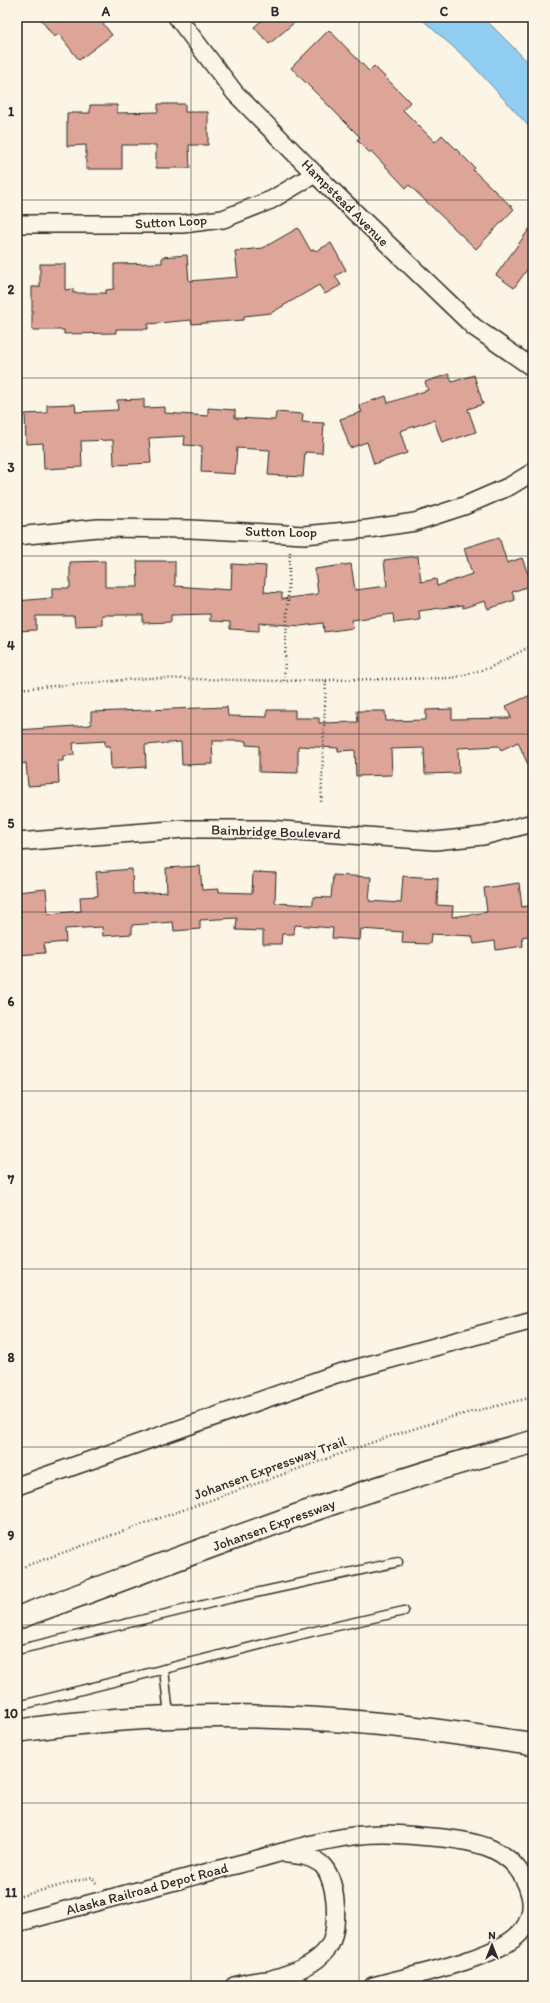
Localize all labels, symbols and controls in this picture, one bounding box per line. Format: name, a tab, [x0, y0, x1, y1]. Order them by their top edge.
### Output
text: A	[101, 4, 111, 19]
text: B	[271, 4, 280, 19]
text: C	[440, 4, 449, 19]
text: 1	[8, 104, 14, 119]
street label: Hampstead Avenue	[298, 156, 392, 250]
street label: Sutton Loop	[135, 212, 207, 232]
text: 2	[8, 282, 15, 297]
text: 3	[7, 460, 15, 475]
street label: Sutton Loop	[245, 523, 317, 541]
text: 4	[7, 638, 15, 653]
text: 5	[8, 816, 15, 831]
street label: Bainbridge Boulevard	[211, 821, 342, 843]
text: 6	[8, 994, 15, 1009]
text: 7	[7, 1172, 15, 1187]
text: 8	[7, 1350, 15, 1365]
street label: Johansen Expressway Trail	[192, 1433, 348, 1503]
street label: Johansen Expressway	[210, 1495, 338, 1555]
text: 9	[8, 1528, 15, 1543]
text: 10	[4, 1706, 18, 1721]
street label: Alaska Railroad Depot Road	[64, 1859, 230, 1919]
text: 11	[5, 1885, 17, 1900]
north arrow	[472, 1925, 512, 1965]
text: N	[488, 1929, 496, 1942]

